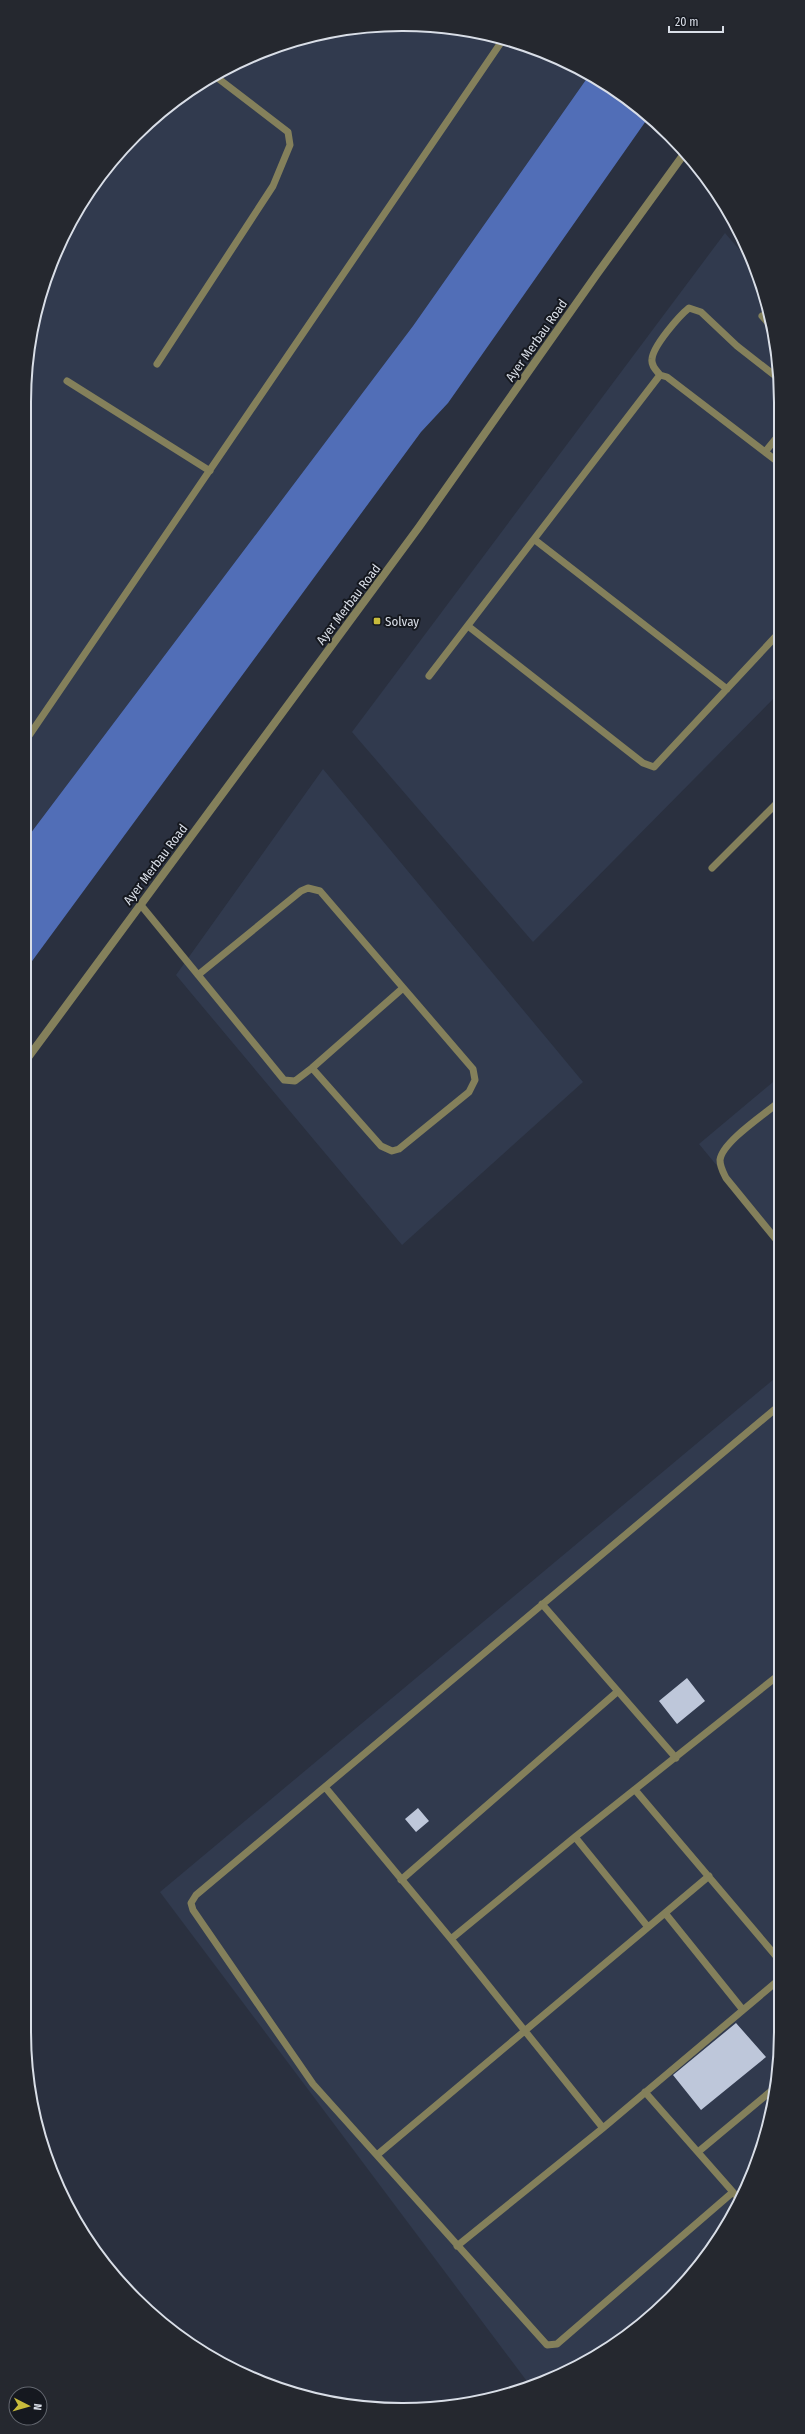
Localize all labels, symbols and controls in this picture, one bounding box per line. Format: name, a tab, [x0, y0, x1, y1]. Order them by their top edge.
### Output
scale bar	[669, 8, 723, 34]
text: 20 m	[675, 15, 699, 29]
street label: Ayer Merbau Road	[503, 296, 570, 384]
street label: Ayer Merbau Road	[313, 561, 384, 647]
place label: Solvay	[385, 614, 419, 629]
marker: Solvay	[372, 616, 382, 626]
street label: Ayer Merbau Road	[120, 821, 191, 907]
north arrow	[8, 2386, 48, 2426]
text: N	[31, 2403, 44, 2411]

